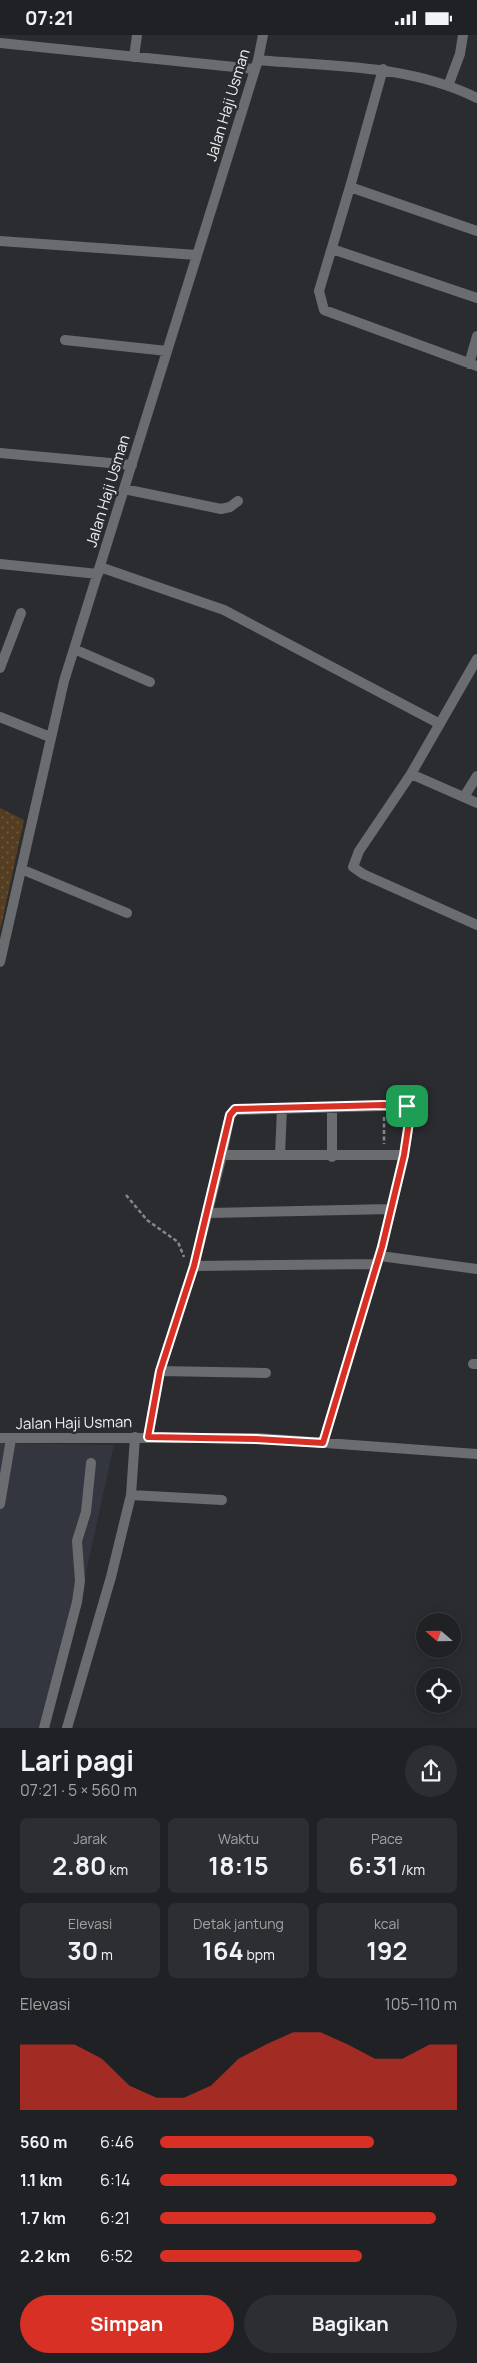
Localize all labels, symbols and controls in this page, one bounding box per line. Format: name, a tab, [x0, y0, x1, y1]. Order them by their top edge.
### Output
text: 07:21	[25, 5, 74, 31]
street label: Jalan Haji Usman	[200, 46, 255, 164]
street label: Jalan Haji Usman	[80, 432, 135, 550]
pin	[386, 1085, 428, 1127]
icon: arrive	[393, 1092, 421, 1120]
street label: Jalan Haji Usman	[16, 1411, 132, 1434]
north arrow	[416, 1613, 461, 1657]
map controls	[416, 1613, 461, 1713]
button: locate	[416, 1668, 461, 1713]
text: Lari pagi	[20, 1741, 134, 1779]
button: share	[405, 1745, 457, 1797]
text: 07:21 · 5 × 560 m	[20, 1779, 137, 1801]
text: Jarak	[73, 1829, 107, 1848]
text: Waktu	[218, 1829, 259, 1848]
text: Pace	[371, 1829, 403, 1848]
text: 2.80	[52, 1848, 106, 1883]
text: 18:15	[208, 1848, 269, 1883]
text: 6:31	[349, 1848, 398, 1883]
text: km	[106, 1860, 128, 1879]
text: /km	[398, 1860, 425, 1879]
text: Elevasi	[68, 1914, 112, 1933]
text: Detak jantung	[193, 1914, 284, 1933]
text: kcal	[374, 1914, 400, 1933]
text: 30	[67, 1933, 98, 1968]
text: 164	[202, 1933, 244, 1968]
text: 192	[366, 1933, 408, 1968]
text: m	[98, 1945, 113, 1964]
text: bpm	[244, 1945, 275, 1964]
text: Elevasi	[20, 1993, 71, 2015]
text: 105–110 m	[384, 1993, 457, 2015]
text: 560 m	[20, 2131, 67, 2153]
text: 6:46	[100, 2131, 134, 2153]
text: 1.1 km	[20, 2169, 63, 2191]
text: 6:14	[100, 2169, 130, 2191]
text: 1.7 km	[20, 2207, 66, 2229]
text: 6:21	[100, 2207, 130, 2229]
text: 2.2 km	[20, 2245, 70, 2267]
text: 6:52	[100, 2245, 133, 2267]
button: Simpan	[20, 2295, 234, 2353]
button: Bagikan	[244, 2295, 457, 2353]

